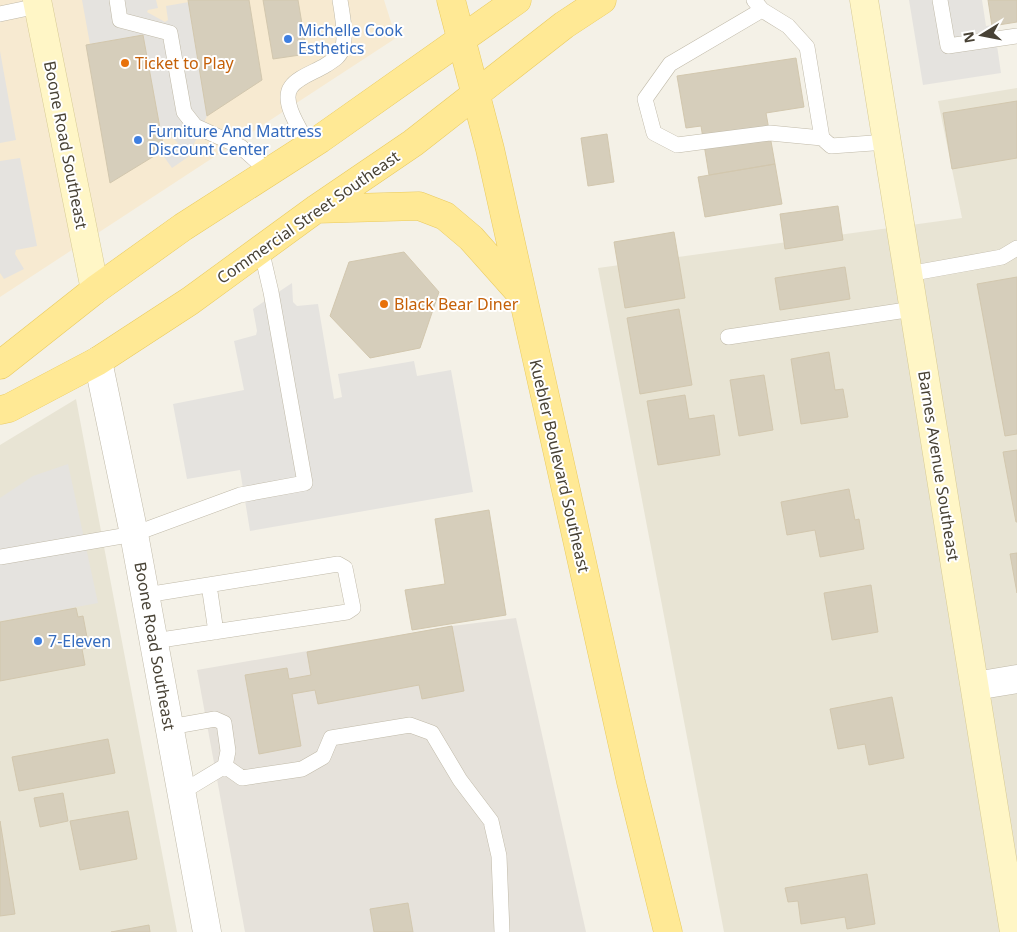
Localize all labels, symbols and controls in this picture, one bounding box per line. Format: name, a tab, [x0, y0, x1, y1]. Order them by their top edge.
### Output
north arrow	[957, 10, 1007, 60]
place label: Michelle Cook Esthetics	[298, 19, 403, 59]
text: N	[958, 30, 979, 45]
marker: Michelle Cook Esthetics	[282, 33, 294, 45]
place label: Ticket to Play	[135, 52, 235, 74]
marker: Ticket to Play	[119, 57, 131, 69]
street label: Boone Road Southeast	[39, 59, 93, 231]
place label: Furniture And Mattress Discount Center	[148, 120, 322, 160]
marker: Furniture And Mattress Discount Center	[132, 134, 144, 146]
street label: Commercial Street Southeast	[212, 145, 404, 289]
place label: Black Bear Diner	[394, 293, 519, 315]
marker: Black Bear Diner	[378, 298, 390, 310]
street label: Kuebler Boulevard Southeast	[525, 357, 595, 575]
street label: Barnes Avenue Southeast	[913, 369, 965, 563]
street label: Boone Road Southeast	[129, 560, 181, 732]
place label: 7-Eleven	[48, 630, 111, 652]
marker: 7-Eleven	[32, 635, 44, 647]

